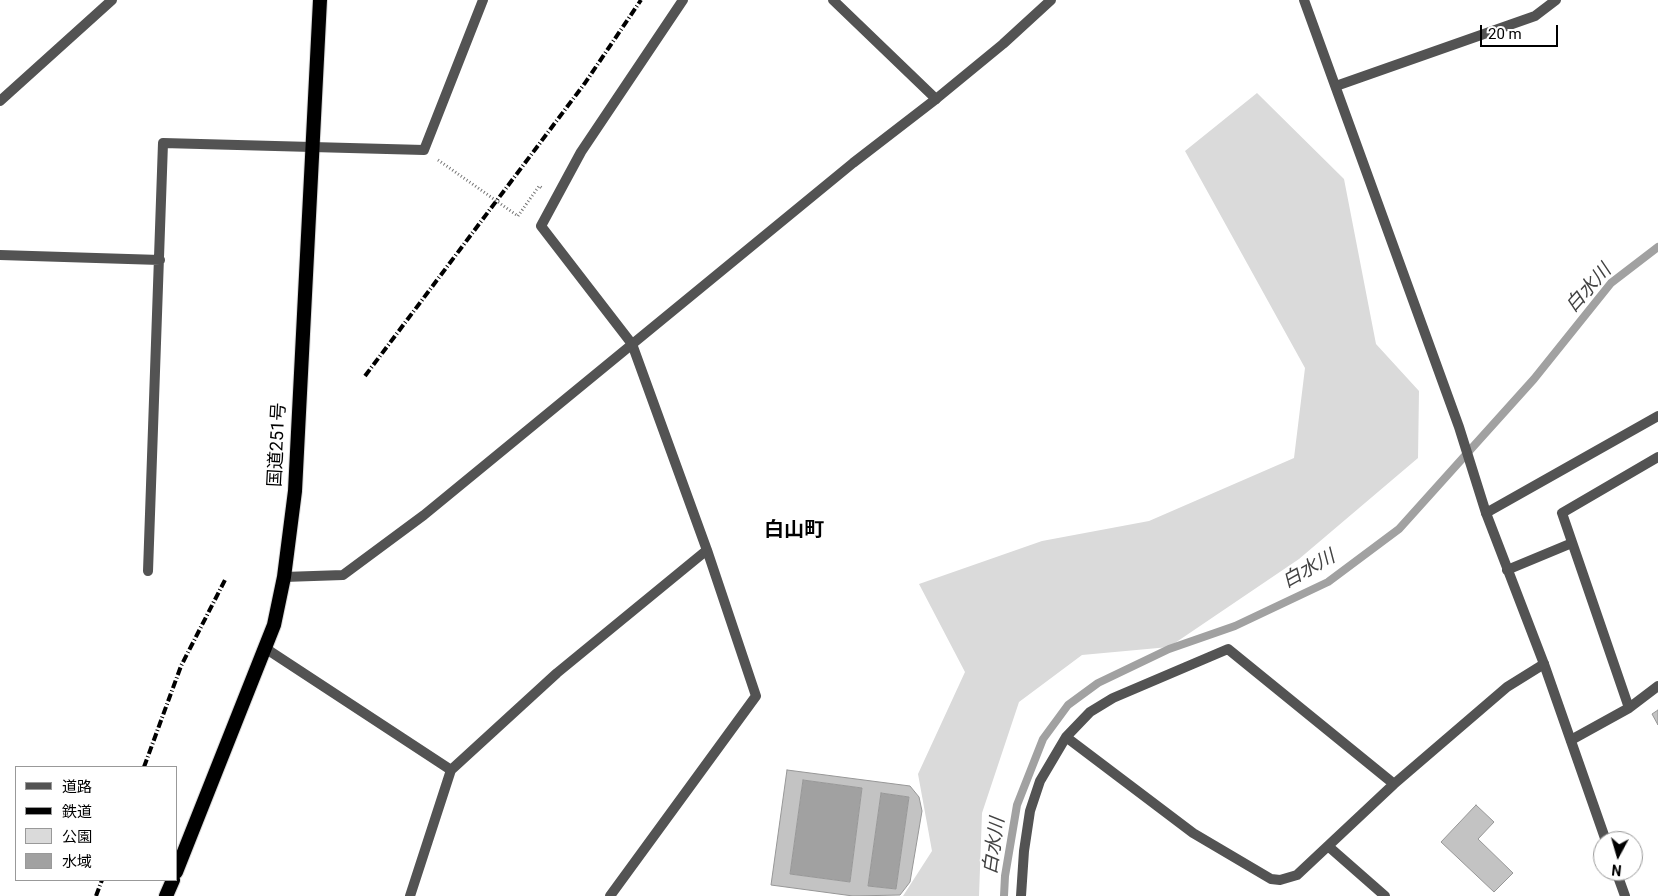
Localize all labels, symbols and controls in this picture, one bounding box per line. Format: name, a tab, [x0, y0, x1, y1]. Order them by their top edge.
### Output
scale bar	[1483, 15, 1560, 47]
text: 20 m	[1488, 25, 1522, 43]
water label: 白水川	[1561, 260, 1617, 318]
street label: 国道251号	[265, 402, 291, 488]
district label: 白山町	[764, 519, 824, 543]
water label: 白水川	[1279, 546, 1339, 594]
legend	[15, 766, 178, 881]
text: 道路	[62, 778, 92, 796]
text: 鉄道	[62, 803, 92, 821]
water label: 白水川	[980, 816, 1010, 876]
text: 公園	[62, 828, 92, 846]
north arrow	[1593, 831, 1643, 881]
text: 水域	[62, 853, 92, 871]
text: N	[1611, 861, 1622, 878]

